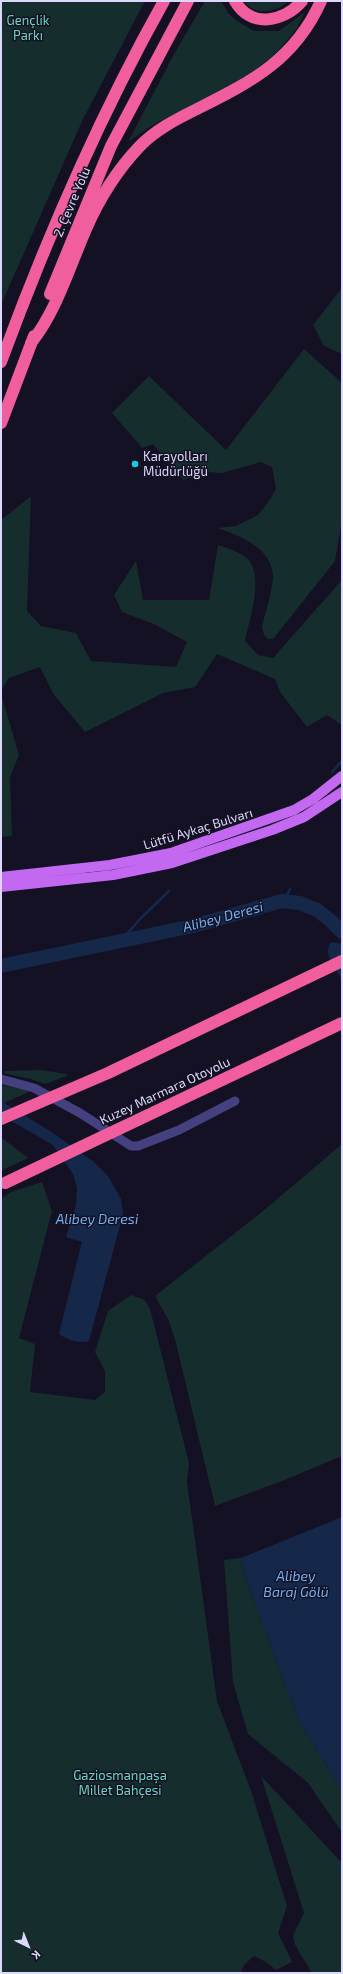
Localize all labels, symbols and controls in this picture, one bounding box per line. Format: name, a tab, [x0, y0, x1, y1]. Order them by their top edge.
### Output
park label: Gençlik Parkı	[7, 13, 49, 44]
street label: 2. Çevre Yolu	[50, 165, 94, 239]
place label: Karayolları Müdürlüğü	[143, 449, 208, 480]
marker: Karayolları Müdürlüğü	[130, 459, 140, 469]
street label: Lütfü Aykaç Bulvarı	[141, 805, 255, 853]
water label: Alibey Deresi	[181, 898, 265, 936]
street label: Kuzey Marmara Otoyolu	[97, 1054, 233, 1128]
water label: Alibey Deresi	[56, 1211, 138, 1227]
water label: Alibey Baraj Gölü	[263, 1568, 329, 1600]
park label: Gaziosmanpaşa Millet Bahçesi	[73, 1768, 167, 1799]
north arrow	[8, 1926, 48, 1966]
text: K	[30, 1948, 44, 1962]

